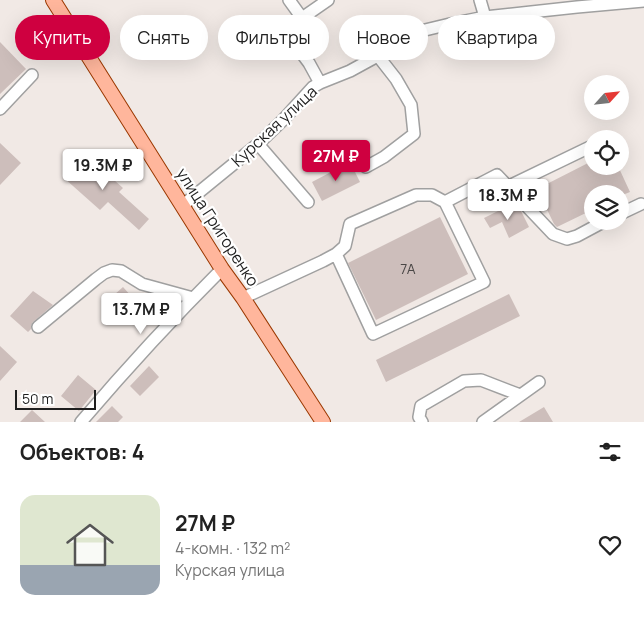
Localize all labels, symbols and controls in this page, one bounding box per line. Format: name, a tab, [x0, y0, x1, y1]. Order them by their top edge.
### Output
chip: Купить	[15, 15, 110, 60]
chip: Снять	[120, 15, 208, 60]
chip: Фильтры	[218, 15, 329, 60]
chip: Новое	[339, 15, 428, 60]
chip: Квартира	[438, 15, 555, 60]
north arrow	[584, 75, 629, 120]
map controls	[584, 75, 629, 230]
street label: Курская улица	[226, 81, 322, 171]
button: locate	[584, 130, 629, 175]
pin: 27M ₽	[301, 140, 371, 182]
text: 27M ₽	[313, 145, 359, 167]
pin: 19.3M ₽	[57, 148, 149, 191]
text: 19.3M ₽	[74, 154, 132, 176]
street label: улица Григоренко	[171, 164, 265, 290]
pin: 18.3M ₽	[462, 178, 554, 221]
text: 18.3M ₽	[479, 184, 537, 206]
button: layers	[584, 185, 629, 230]
house number: 7А	[400, 259, 416, 278]
pin: 13.7M ₽	[95, 292, 187, 335]
text: 13.7M ₽	[112, 298, 170, 320]
scale bar	[15, 387, 96, 410]
text: 50 m	[22, 389, 53, 408]
text: Объектов: 4	[20, 438, 145, 466]
icon: filters	[596, 438, 624, 466]
text: 27M ₽	[175, 509, 235, 537]
icon: home	[60, 515, 120, 575]
icon: heart	[596, 531, 624, 559]
text: 4-комн. · 132 m²	[175, 537, 290, 559]
text: Курская улица	[175, 559, 285, 581]

